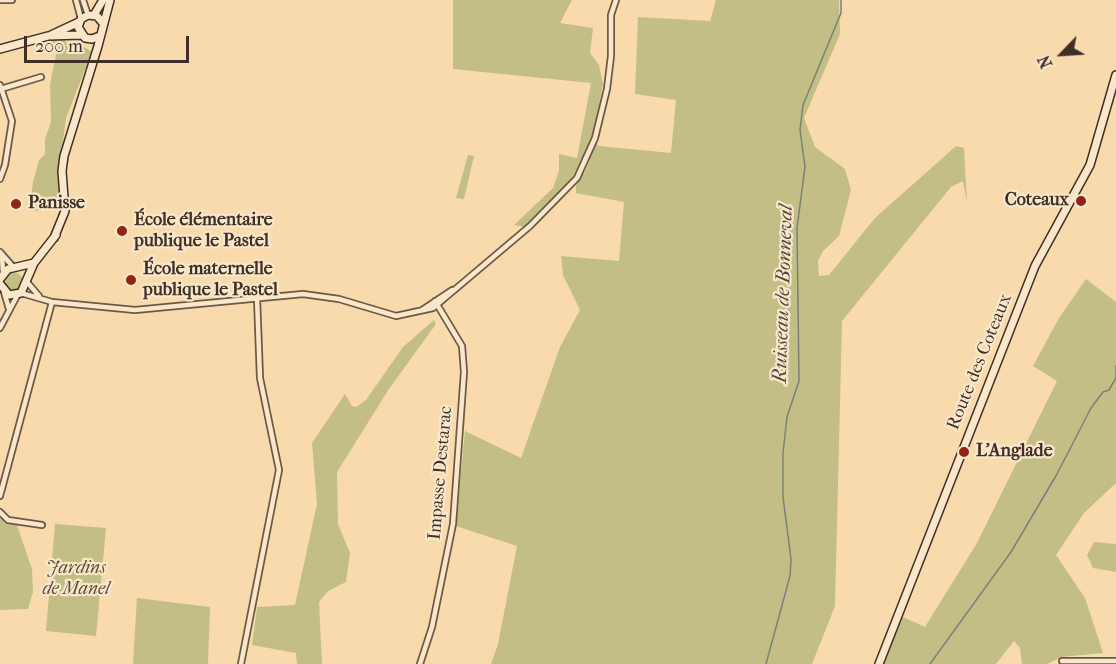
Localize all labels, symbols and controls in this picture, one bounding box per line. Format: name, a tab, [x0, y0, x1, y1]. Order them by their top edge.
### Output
scale bar	[27, 24, 192, 62]
north arrow	[1032, 24, 1092, 84]
text: 200 m	[35, 36, 83, 57]
text: N	[1034, 52, 1056, 71]
place label: Coteaux	[1005, 190, 1069, 212]
place label: Panisse	[28, 193, 85, 215]
marker: Coteaux	[1074, 194, 1088, 208]
marker: Panisse	[9, 197, 23, 211]
water label: Ruisseau de Bonneval	[769, 205, 799, 383]
place label: École élémentaire publique le Pastel	[134, 210, 273, 252]
marker: École élémentaire publique le Pastel	[115, 224, 129, 238]
place label: École maternelle publique le Pastel	[143, 259, 278, 302]
marker: École maternelle publique le Pastel	[124, 273, 138, 287]
street label: Route des Coteaux	[943, 291, 1017, 433]
street label: Impasse Destarac	[424, 405, 458, 541]
place label: L'Anglade	[976, 441, 1053, 463]
marker: L'Anglade	[957, 445, 971, 459]
park label: Jardins de Manel	[42, 558, 110, 600]

